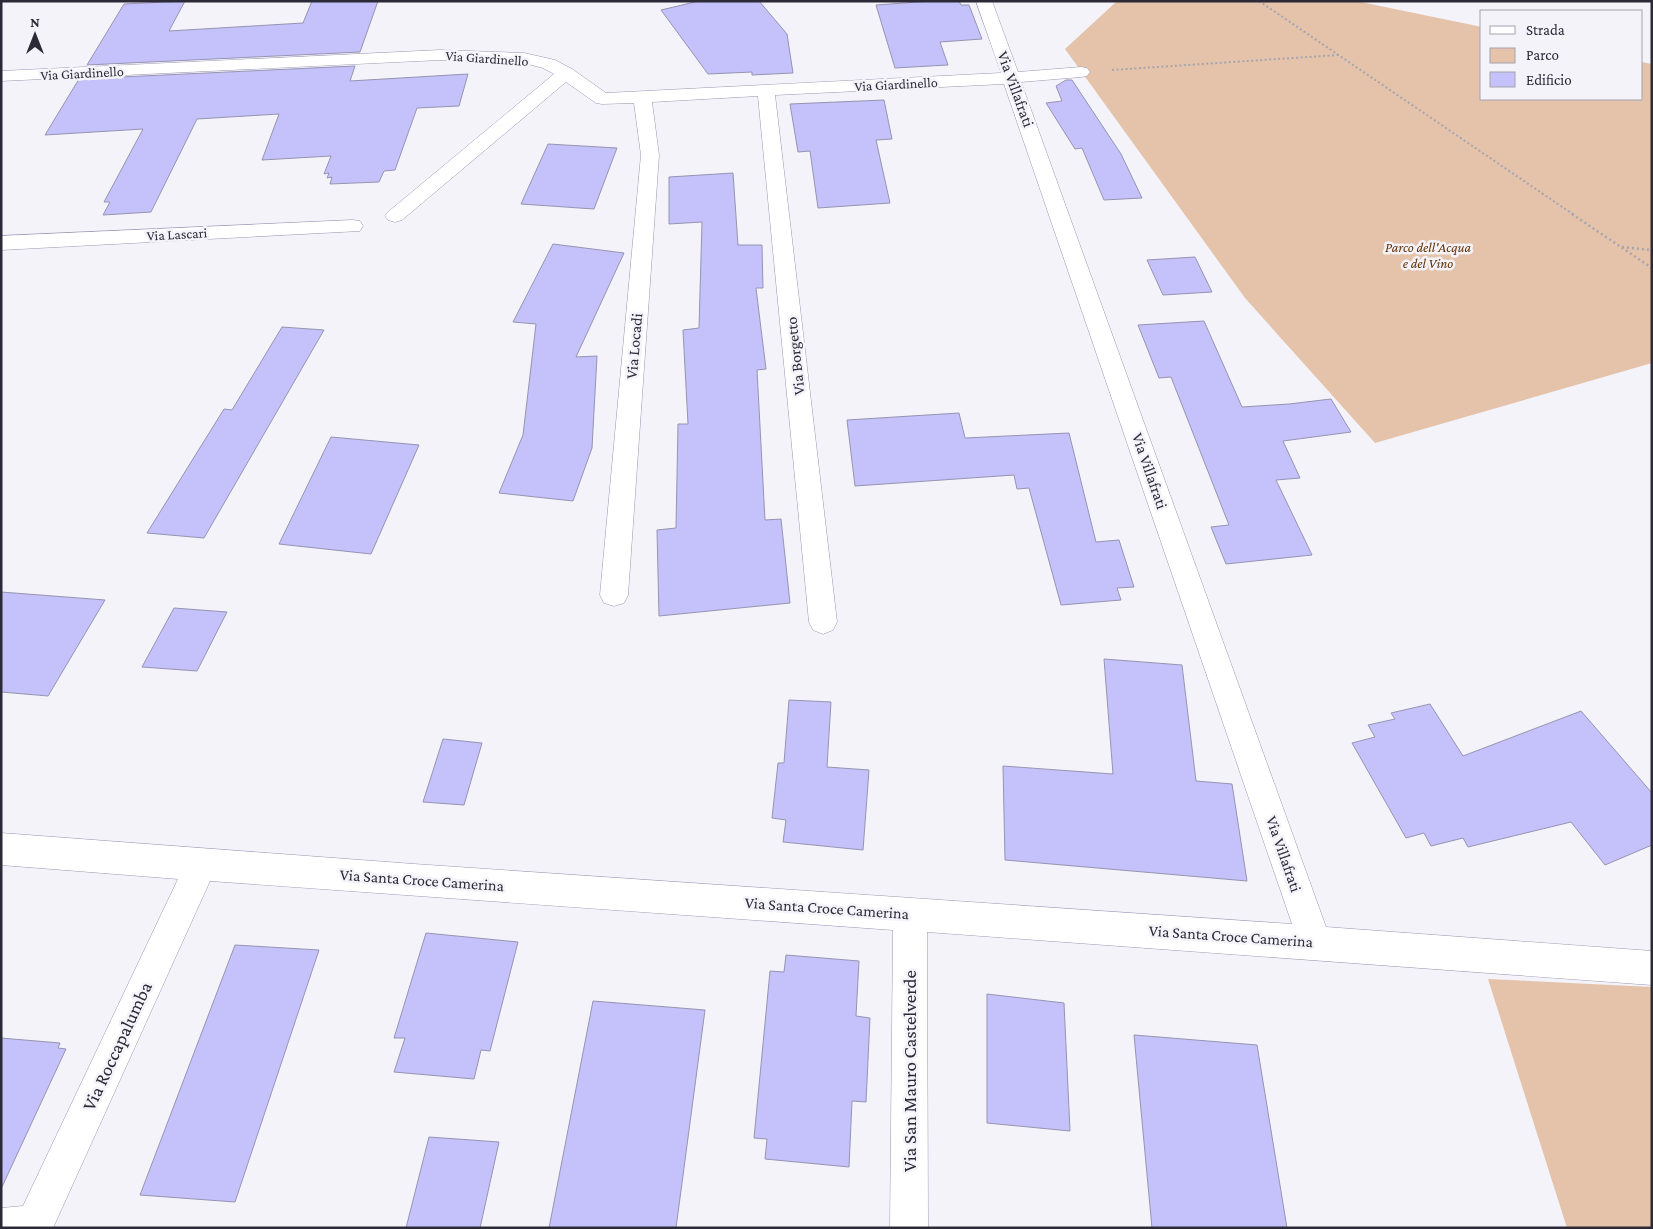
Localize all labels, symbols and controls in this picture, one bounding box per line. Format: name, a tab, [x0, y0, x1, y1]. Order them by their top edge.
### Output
north arrow	[10, 10, 60, 60]
legend	[1480, 10, 1643, 100]
text: N	[30, 14, 40, 30]
text: Strada	[1526, 22, 1565, 38]
street label: Via Giardinello	[445, 47, 529, 69]
text: Parco	[1526, 47, 1559, 63]
street label: Via Villafrati	[994, 49, 1038, 129]
street label: Via Giardinello	[40, 63, 124, 83]
text: Edificio	[1526, 72, 1572, 88]
street label: Via Giardinello	[854, 74, 938, 94]
street label: Via Lascari	[146, 224, 208, 244]
park label: Parco dell'Acqua e del Vino	[1385, 239, 1471, 271]
street label: Via Locadi	[623, 312, 645, 380]
street label: Via Borgetto	[782, 316, 809, 396]
street label: Via Villafrati	[1129, 431, 1171, 511]
street label: Via Villafrati	[1263, 814, 1305, 894]
street label: Via Santa Croce Camerina	[339, 866, 505, 894]
street label: Via Santa Croce Camerina	[744, 894, 910, 922]
street label: Via Santa Croce Camerina	[1148, 922, 1314, 950]
street label: Via San Mauro Castelverde	[899, 970, 920, 1172]
street label: Via Roccapalumba	[78, 978, 156, 1114]

